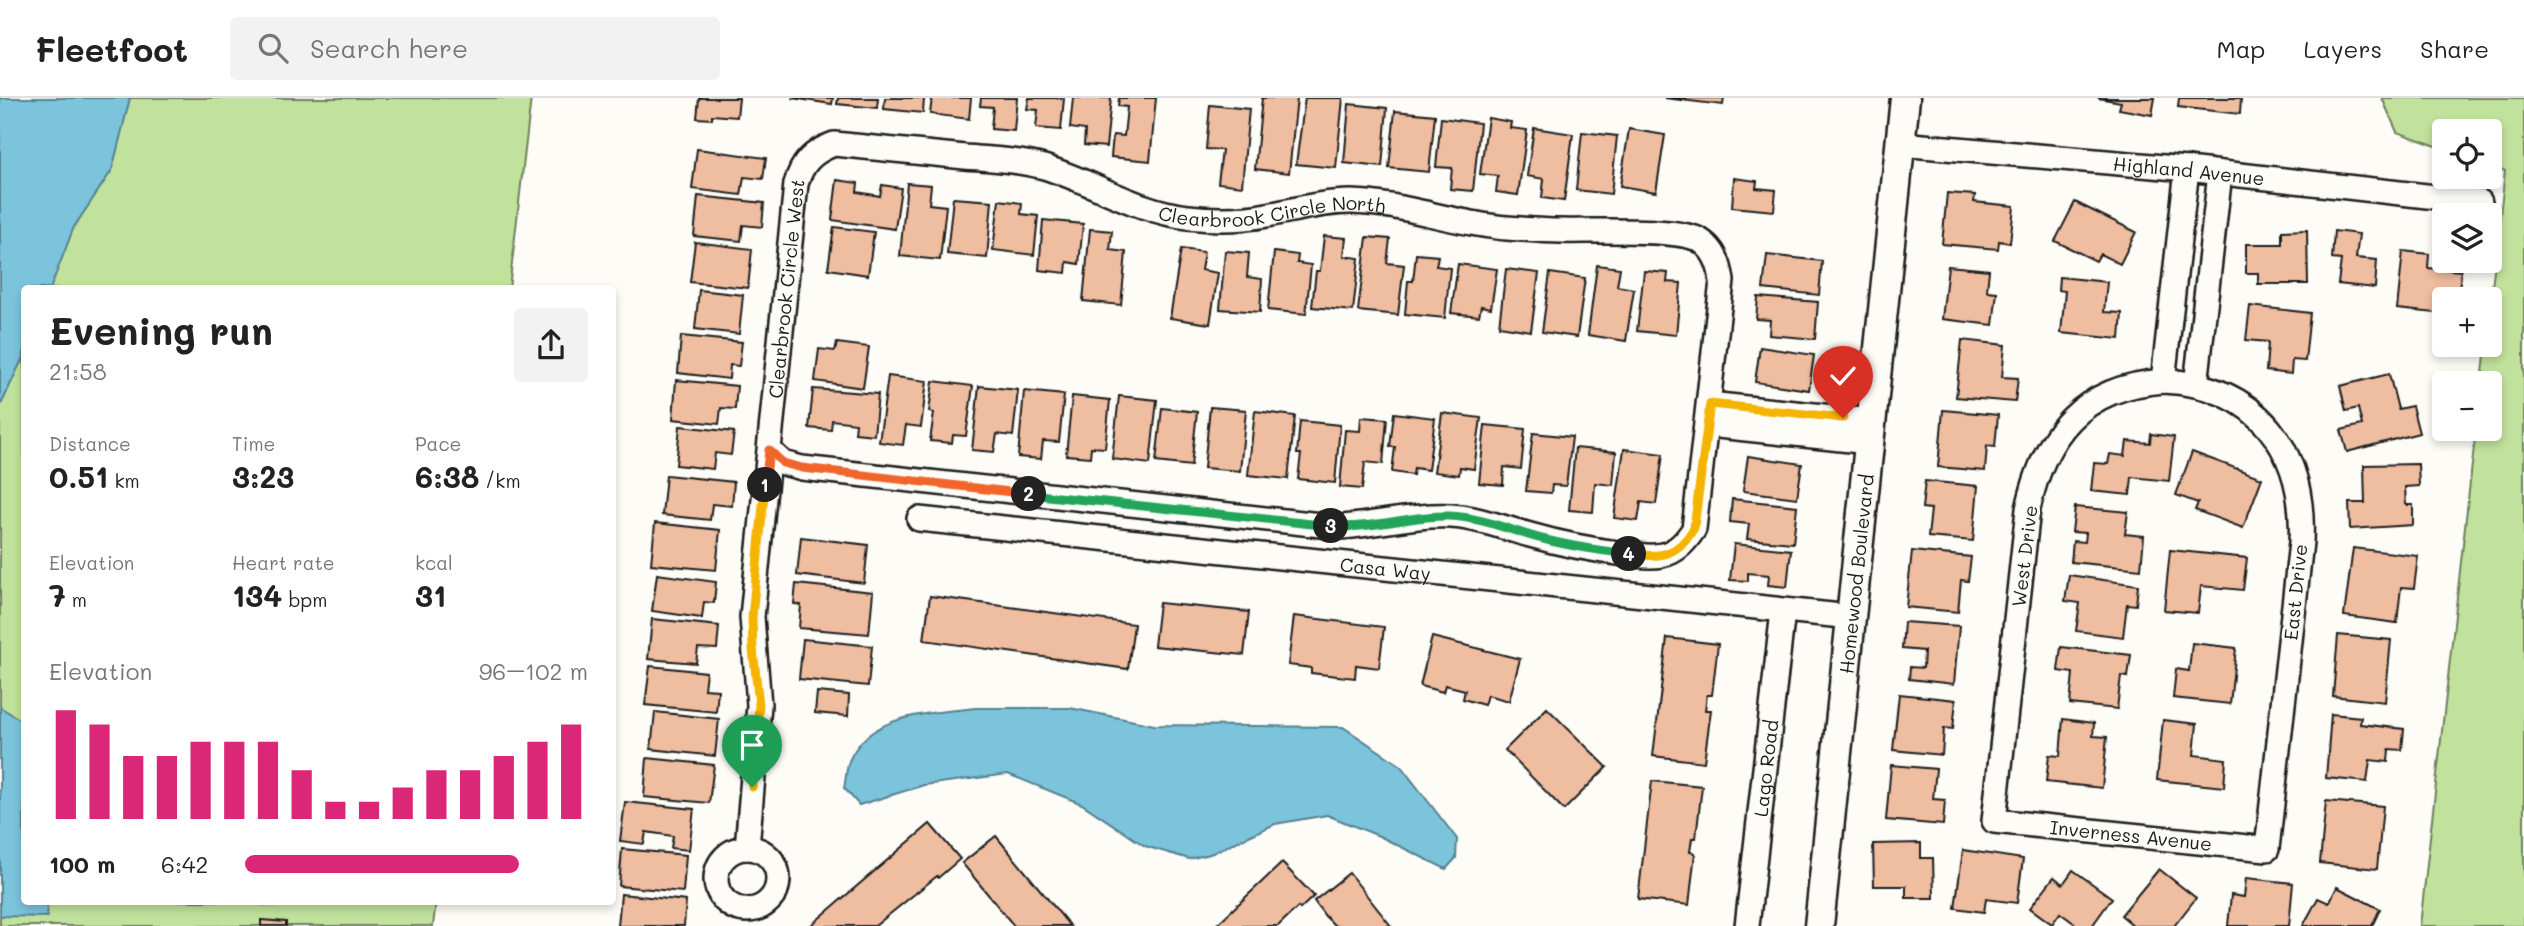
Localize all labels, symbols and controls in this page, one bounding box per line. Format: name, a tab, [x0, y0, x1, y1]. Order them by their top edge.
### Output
search box	[230, 17, 720, 80]
text: Fleetfoot	[35, 27, 188, 70]
icon: search	[254, 29, 292, 67]
text: Search here	[310, 31, 468, 65]
text: Map	[2217, 33, 2265, 64]
text: Layers	[2303, 33, 2382, 64]
text: Share	[2420, 33, 2489, 64]
map controls	[2432, 119, 2502, 441]
button: locate	[2432, 119, 2502, 189]
street label: Highland Avenue	[2112, 150, 2266, 190]
street label: Clearbrook Circle West	[762, 175, 810, 400]
street label: Clearbrook Circle North	[1156, 189, 1387, 232]
button: layers	[2432, 203, 2502, 273]
button: +	[2432, 287, 2502, 357]
text: Evening run	[49, 305, 273, 355]
button: share	[514, 308, 588, 382]
pin	[1813, 346, 1873, 418]
text: 21:58	[49, 356, 107, 386]
icon: check	[1824, 357, 1862, 395]
button: −	[2432, 371, 2502, 441]
text: Distance	[49, 431, 131, 456]
text: Time	[232, 431, 275, 456]
text: Pace	[415, 431, 461, 456]
text: 0.51	[49, 456, 108, 496]
text: 3:23	[232, 456, 294, 496]
text: 6:38	[415, 456, 479, 496]
text: km	[108, 468, 140, 493]
text: /km	[479, 468, 521, 493]
pin: 1	[748, 468, 782, 502]
text: 1	[760, 472, 769, 497]
street label: Homewood Boulevard	[1833, 473, 1878, 675]
pin: 2	[1012, 476, 1046, 512]
text: 2	[1023, 481, 1034, 506]
street label: West Drive	[2005, 504, 2043, 608]
pin: 3	[1314, 508, 1348, 544]
text: 3	[1325, 513, 1336, 538]
pin: 4	[1612, 536, 1646, 572]
text: 4	[1622, 541, 1635, 566]
street label: East Drive	[2278, 543, 2312, 641]
text: Elevation	[49, 550, 134, 575]
text: Heart rate	[232, 550, 335, 575]
text: kcal	[415, 550, 453, 575]
street label: Casa Way	[1339, 551, 1432, 585]
text: 7	[49, 575, 66, 615]
text: 134	[232, 575, 282, 615]
text: 31	[415, 575, 446, 615]
text: m	[66, 587, 87, 612]
text: bpm	[282, 587, 327, 612]
text: Elevation	[49, 656, 152, 686]
text: 96–102 m	[479, 656, 588, 686]
pin	[722, 715, 782, 787]
street label: Lago Road	[1747, 718, 1783, 818]
icon: arrive	[733, 726, 771, 764]
street label: Inverness Avenue	[2049, 814, 2213, 856]
text: 100 m	[49, 849, 115, 879]
text: 6:42	[161, 849, 208, 879]

